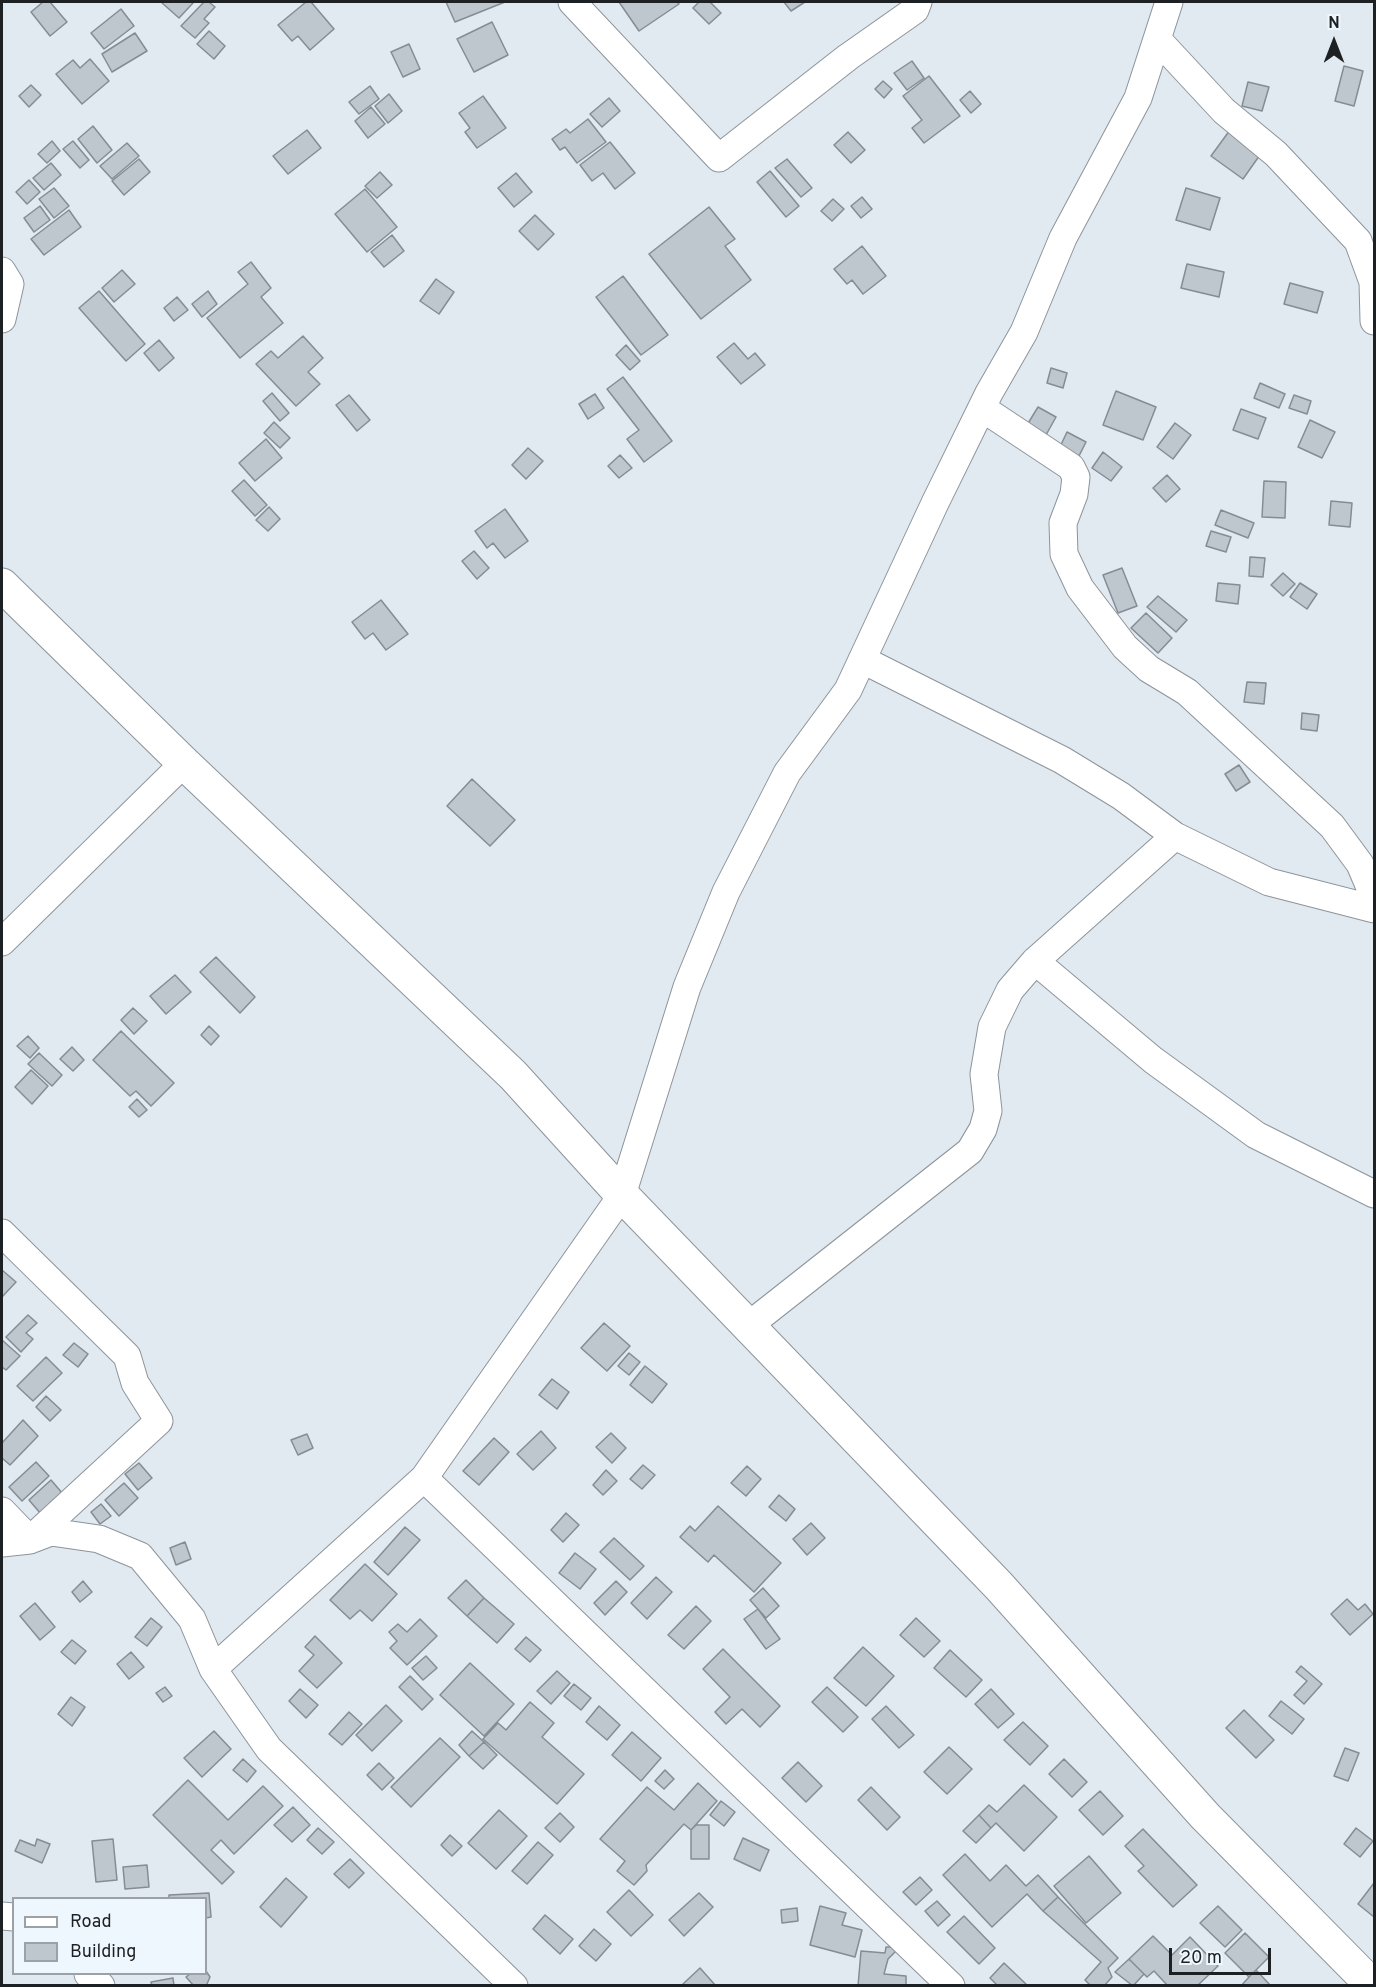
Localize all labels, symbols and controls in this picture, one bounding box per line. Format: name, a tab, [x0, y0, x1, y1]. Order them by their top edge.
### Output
north arrow	[1304, 12, 1364, 72]
text: N	[1328, 14, 1340, 34]
legend	[12, 1897, 207, 1975]
text: Road	[70, 1911, 112, 1934]
scale bar	[1172, 1936, 1274, 1974]
text: Building	[70, 1941, 136, 1964]
text: 20 m	[1180, 1947, 1222, 1970]

